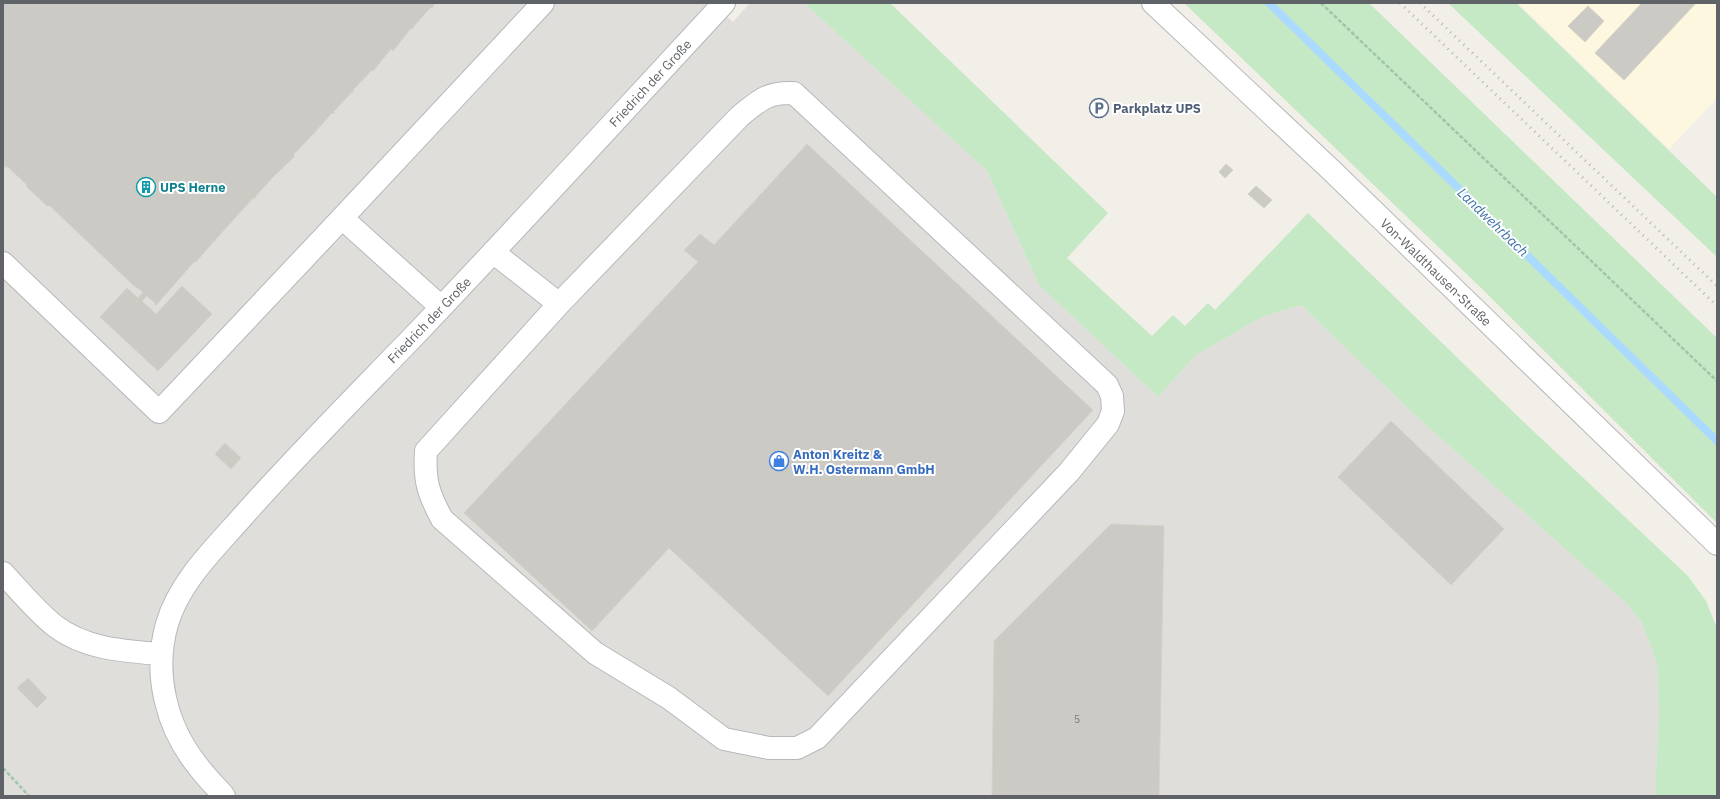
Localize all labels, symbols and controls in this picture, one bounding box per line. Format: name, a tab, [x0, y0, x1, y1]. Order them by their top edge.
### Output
street label: Friedrich der Große	[605, 36, 695, 131]
parking icon: Parkplatz UPS	[1088, 97, 1110, 119]
place label: Parkplatz UPS	[1113, 100, 1201, 117]
building icon: UPS Herne	[135, 176, 157, 198]
place label: UPS Herne	[160, 179, 226, 196]
water label: Landwehrbach	[1454, 184, 1532, 260]
street label: Von-Waldthausen-Straße	[1377, 215, 1495, 330]
street label: Friedrich der Große	[384, 274, 475, 367]
place label: Anton Kreitz & W.H. Ostermann GmbH	[793, 446, 935, 478]
shop icon: Anton Kreitz & W.H. Ostermann GmbH	[768, 450, 790, 472]
house number: 5	[1074, 712, 1080, 726]

